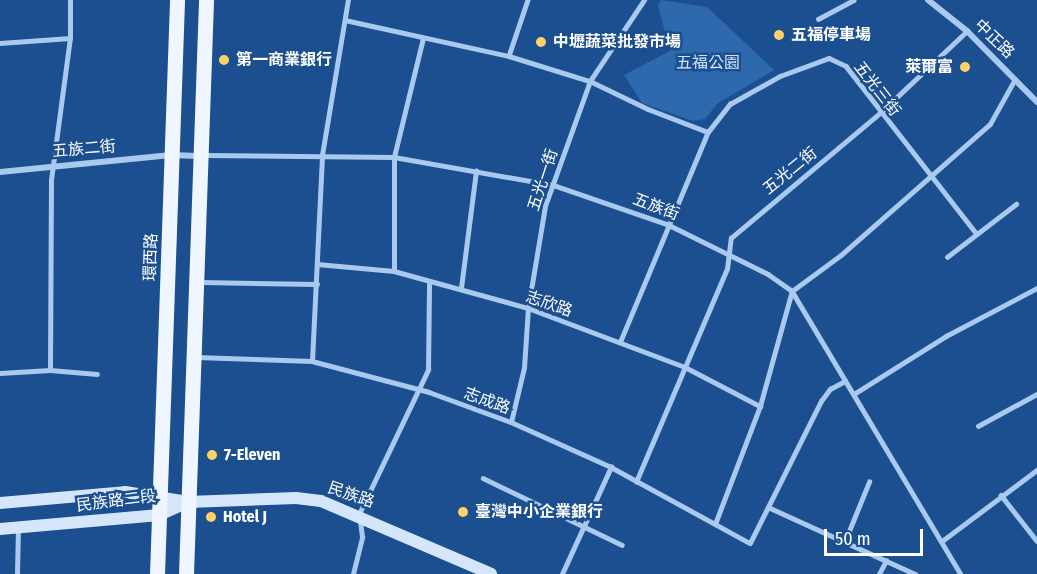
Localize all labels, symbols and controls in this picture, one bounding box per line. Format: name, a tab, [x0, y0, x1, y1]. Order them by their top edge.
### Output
street label: 中正路	[970, 15, 1018, 63]
place label: 五福停車場	[791, 25, 871, 45]
marker: 五福停車場	[772, 28, 786, 42]
place label: 中壢蔬菜批發市場	[553, 32, 681, 52]
marker: 中壢蔬菜批發市場	[534, 35, 548, 49]
place label: 第一商業銀行	[236, 50, 332, 70]
marker: 第一商業銀行	[217, 53, 231, 67]
park label: 五福公園	[676, 53, 740, 73]
place label: 萊爾富	[905, 57, 953, 77]
street label: 五光三街	[850, 58, 904, 120]
marker: 萊爾富	[958, 60, 972, 74]
street label: 五族二街	[51, 137, 117, 161]
street label: 五光二街	[759, 143, 821, 199]
street label: 五光一街	[524, 147, 562, 213]
street label: 五族街	[630, 189, 682, 225]
street label: 環西路	[141, 233, 161, 281]
street label: 志欣路	[523, 287, 575, 321]
street label: 志成路	[461, 384, 513, 418]
place label: 7-Eleven	[224, 445, 280, 465]
marker: 7-Eleven	[205, 448, 219, 462]
street label: 民族路	[325, 478, 377, 512]
street label: 民族路二段	[75, 487, 157, 515]
place label: 臺灣中小企業銀行	[475, 502, 603, 522]
marker: 臺灣中小企業銀行	[456, 505, 470, 519]
place label: Hotel J	[223, 507, 267, 527]
marker: Hotel J	[204, 510, 218, 524]
scale bar	[827, 517, 926, 555]
text: 50 m	[835, 528, 871, 550]

